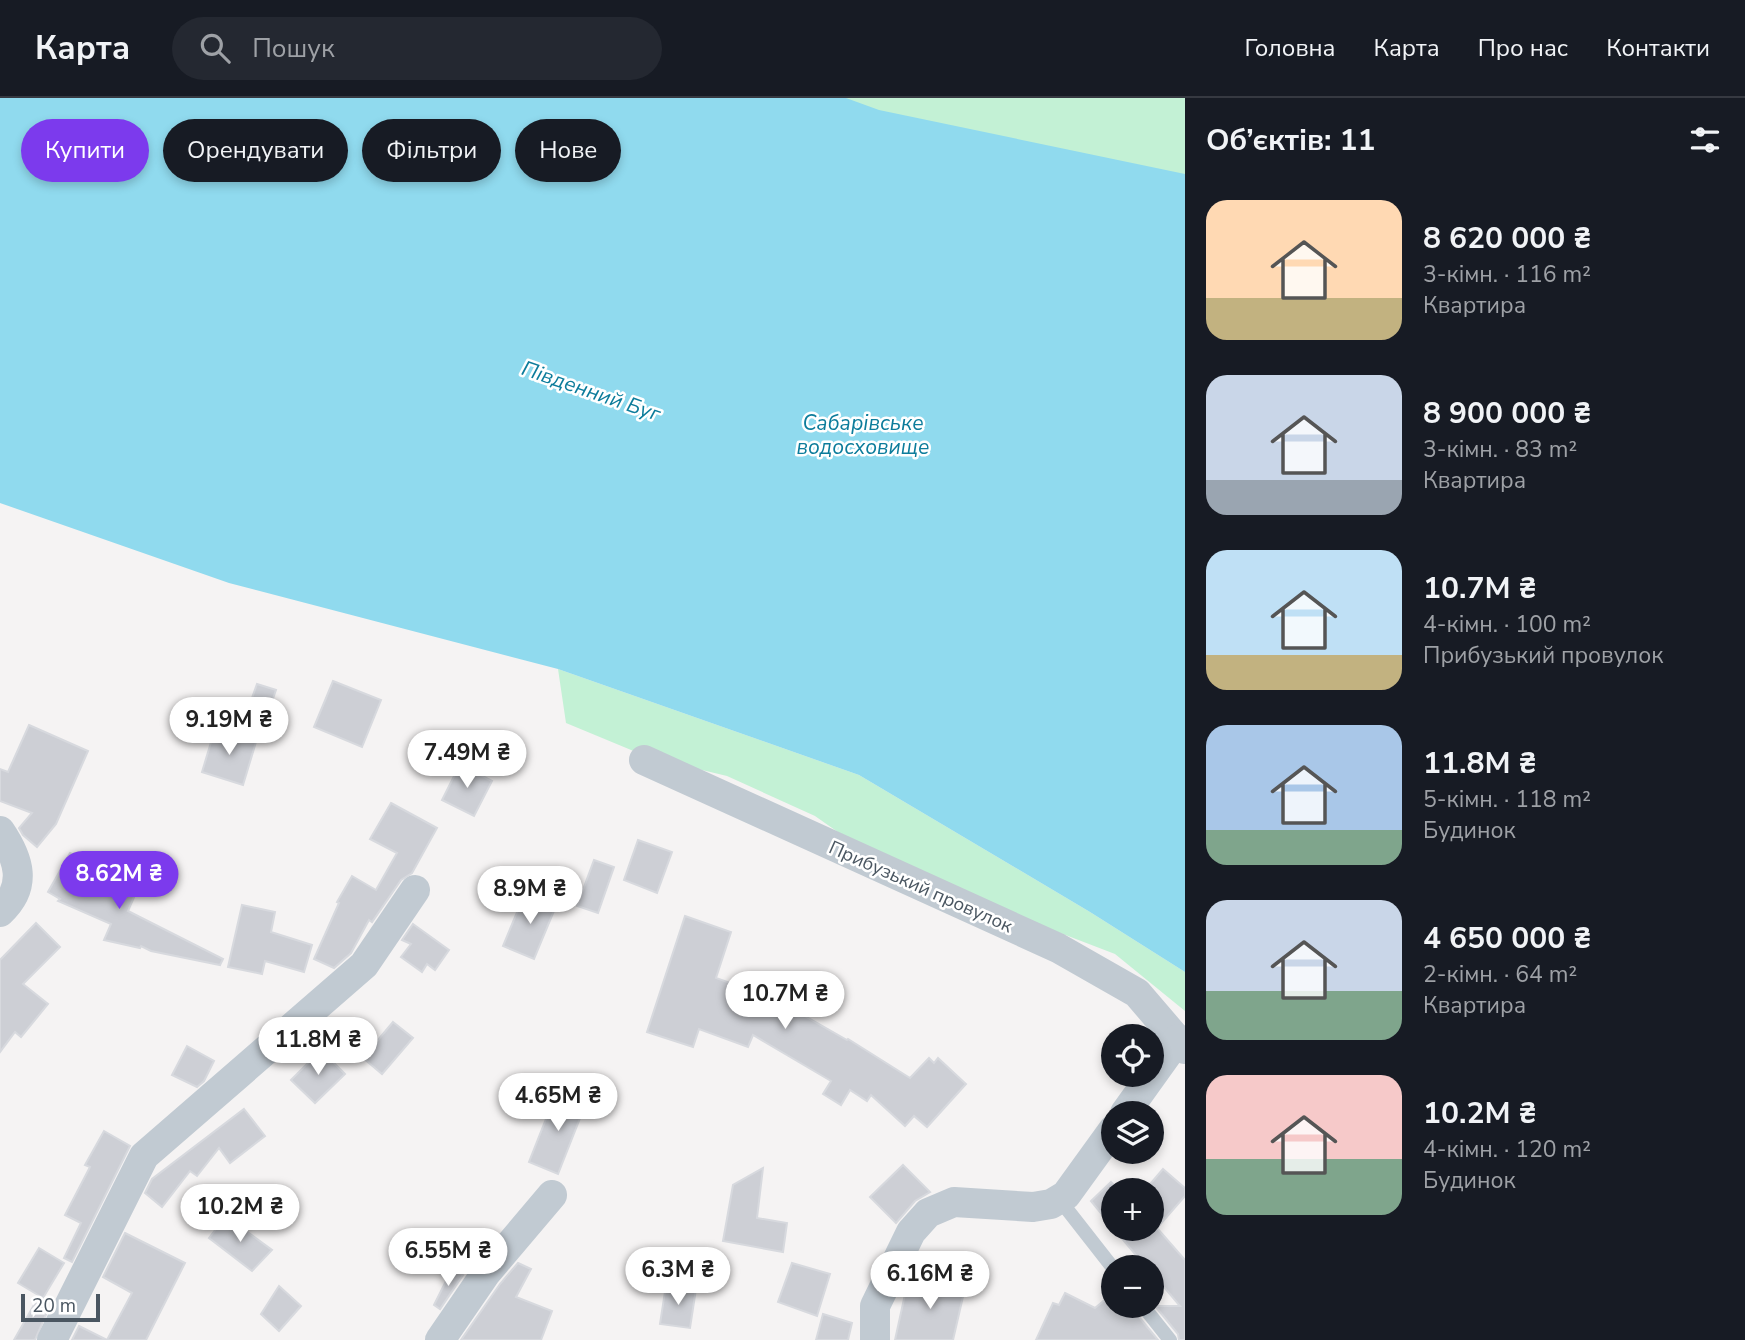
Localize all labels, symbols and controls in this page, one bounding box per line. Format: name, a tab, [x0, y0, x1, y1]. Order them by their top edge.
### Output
search box	[172, 17, 662, 80]
text: Карта	[35, 26, 130, 71]
icon: search	[196, 29, 234, 67]
text: Пошук	[252, 31, 335, 66]
text: Головна	[1245, 32, 1336, 64]
text: Карта	[1374, 32, 1440, 64]
text: Про нас	[1478, 32, 1568, 64]
text: Контакти	[1606, 32, 1710, 64]
chip: Купити	[21, 119, 149, 182]
chip: Орендувати	[163, 119, 348, 182]
chip: Фільтри	[362, 119, 501, 182]
chip: Нове	[515, 119, 621, 182]
text: Об’єктів: 11	[1206, 120, 1376, 161]
icon: filters	[1686, 121, 1724, 159]
text: 8 620 000 ₴	[1423, 218, 1591, 259]
icon: home	[1262, 228, 1346, 312]
text: 3-кімн. · 116 m²	[1423, 259, 1591, 290]
text: Квартира	[1423, 290, 1526, 321]
water label: Південний Буг	[518, 354, 665, 428]
text: 8 900 000 ₴	[1423, 393, 1591, 434]
icon: home	[1262, 403, 1346, 487]
water label: Сабарівське водосховище	[797, 409, 929, 461]
text: 3-кімн. · 83 m²	[1423, 434, 1577, 465]
text: Квартира	[1423, 465, 1526, 496]
text: 10.7M ₴	[1423, 568, 1537, 609]
icon: home	[1262, 578, 1346, 662]
text: 4-кімн. · 100 m²	[1423, 609, 1591, 640]
text: Прибузький провулок	[1423, 640, 1663, 671]
pin: 9.19M ₴	[164, 698, 294, 757]
text: 9.19M ₴	[185, 704, 273, 735]
pin: 7.49M ₴	[402, 730, 532, 790]
text: 7.49M ₴	[423, 737, 511, 768]
text: 11.8M ₴	[1423, 743, 1537, 784]
icon: home	[1262, 753, 1346, 837]
text: 5-кімн. · 118 m²	[1423, 784, 1591, 815]
text: Будинок	[1423, 815, 1516, 846]
street label: Прибузький провулок	[825, 835, 1017, 939]
pin: 8.62M ₴	[54, 852, 184, 911]
text: 8.62M ₴	[75, 858, 163, 889]
pin: 8.9M ₴	[473, 866, 587, 926]
text: 8.9M ₴	[493, 873, 567, 904]
text: 4 650 000 ₴	[1423, 918, 1591, 959]
icon: home	[1262, 928, 1346, 1012]
text: 2-кімн. · 64 m²	[1423, 959, 1577, 990]
pin: 10.7M ₴	[720, 972, 850, 1031]
text: 10.7M ₴	[741, 978, 829, 1009]
text: Квартира	[1423, 990, 1526, 1021]
pin: 11.8M ₴	[253, 1018, 383, 1077]
text: 11.8M ₴	[274, 1024, 362, 1055]
map controls	[1101, 1024, 1164, 1318]
button: locate	[1101, 1024, 1164, 1087]
pin: 4.65M ₴	[493, 1074, 623, 1133]
text: 4.65M ₴	[514, 1080, 602, 1111]
text: 10.2M ₴	[1423, 1093, 1537, 1134]
button: layers	[1101, 1101, 1164, 1164]
icon: home	[1262, 1103, 1346, 1187]
text: 4-кімн. · 120 m²	[1423, 1134, 1591, 1165]
text: Будинок	[1423, 1165, 1516, 1196]
button: +	[1101, 1178, 1164, 1241]
pin: 10.2M ₴	[175, 1184, 305, 1244]
text: 10.2M ₴	[196, 1191, 284, 1222]
pin: 6.55M ₴	[383, 1228, 513, 1288]
text: 6.55M ₴	[404, 1235, 492, 1266]
pin: 6.3M ₴	[621, 1248, 735, 1307]
pin: 6.16M ₴	[865, 1252, 995, 1311]
text: 6.3M ₴	[641, 1254, 715, 1285]
button: −	[1101, 1255, 1164, 1318]
text: 6.16M ₴	[886, 1258, 974, 1289]
scale bar	[21, 1291, 100, 1323]
text: 20 m	[32, 1293, 76, 1319]

